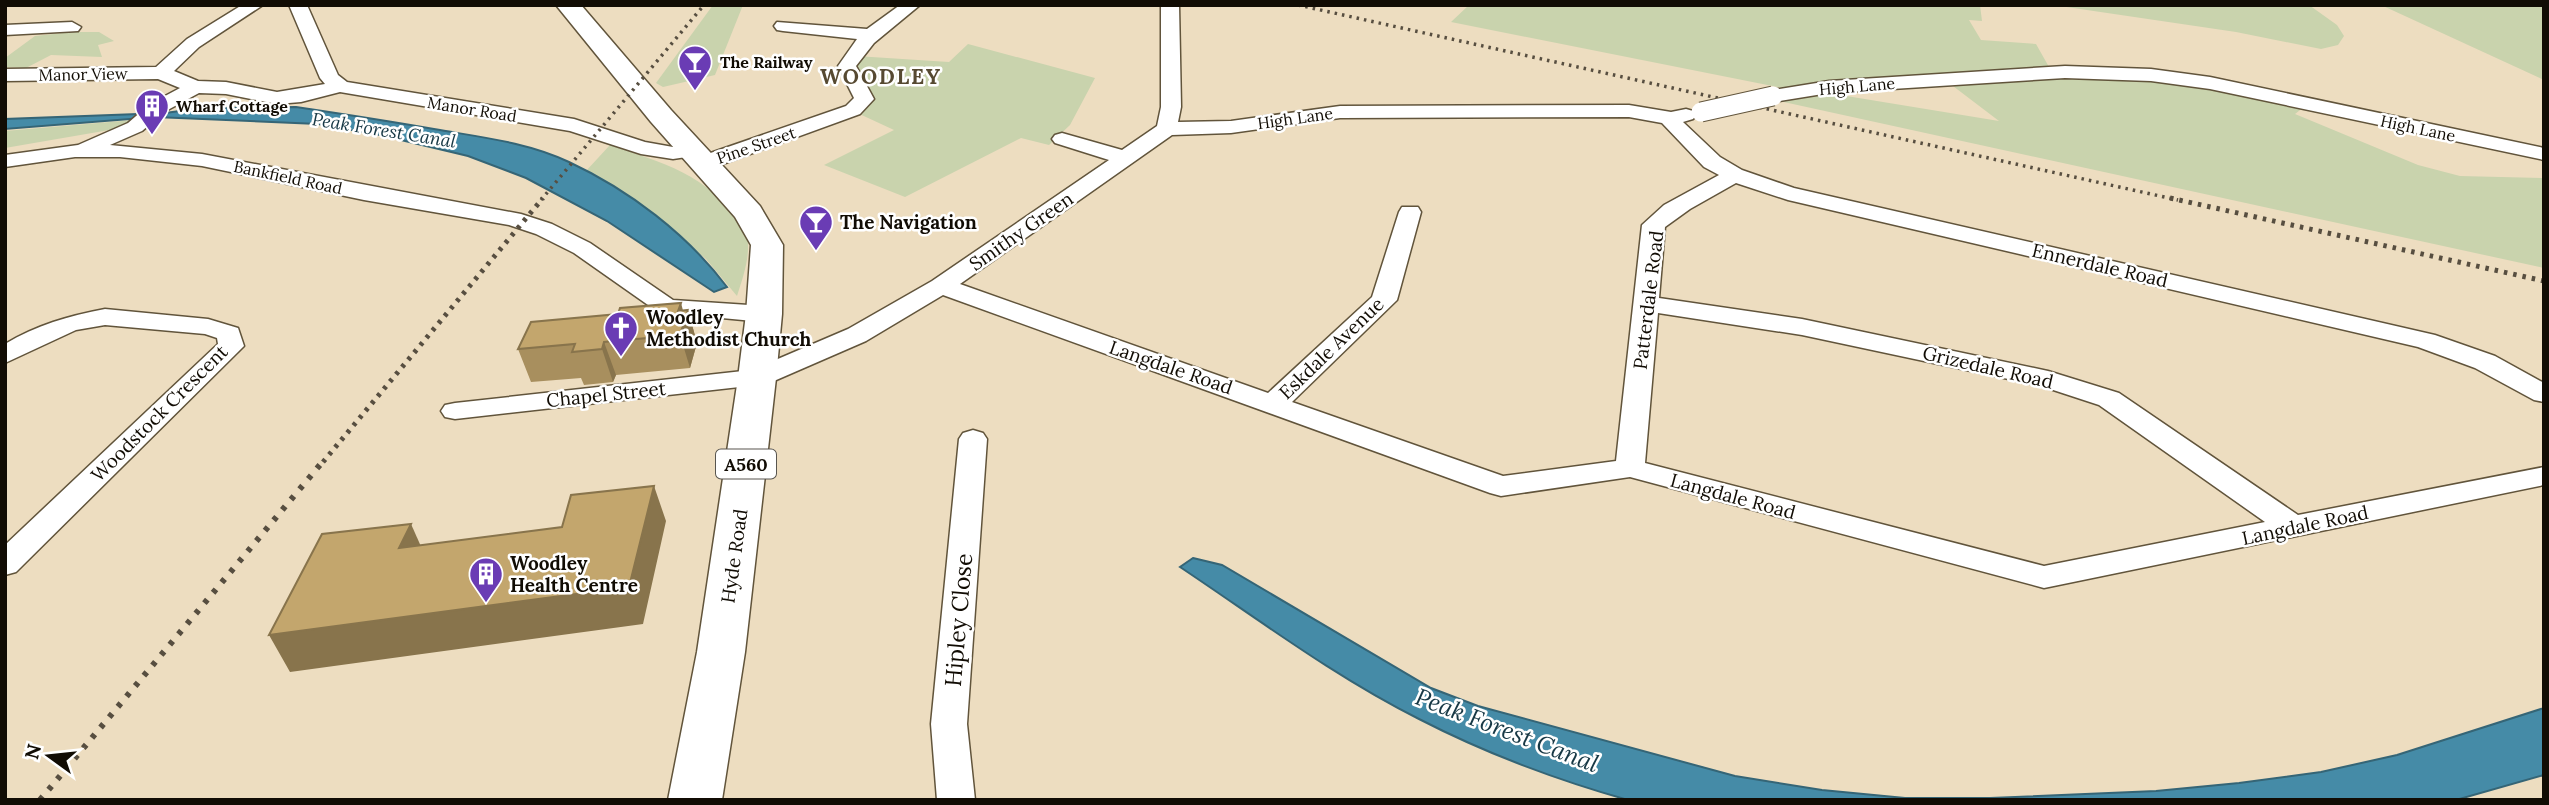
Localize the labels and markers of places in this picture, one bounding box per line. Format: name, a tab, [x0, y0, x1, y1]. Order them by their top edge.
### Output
bar icon: The Railway	[676, 43, 714, 92]
place label: The Railway	[720, 52, 813, 72]
building icon: Wharf Cottage	[133, 87, 171, 136]
place label: Wharf Cottage	[176, 96, 288, 116]
bar icon: The Navigation	[797, 203, 835, 252]
place label: The Navigation	[840, 210, 977, 234]
place label: Woodley Methodist Church	[646, 305, 812, 351]
church icon: Woodley Methodist Church	[602, 309, 640, 358]
place label: Woodley Health Centre	[510, 551, 638, 597]
building icon: Woodley Health Centre	[467, 555, 505, 604]

